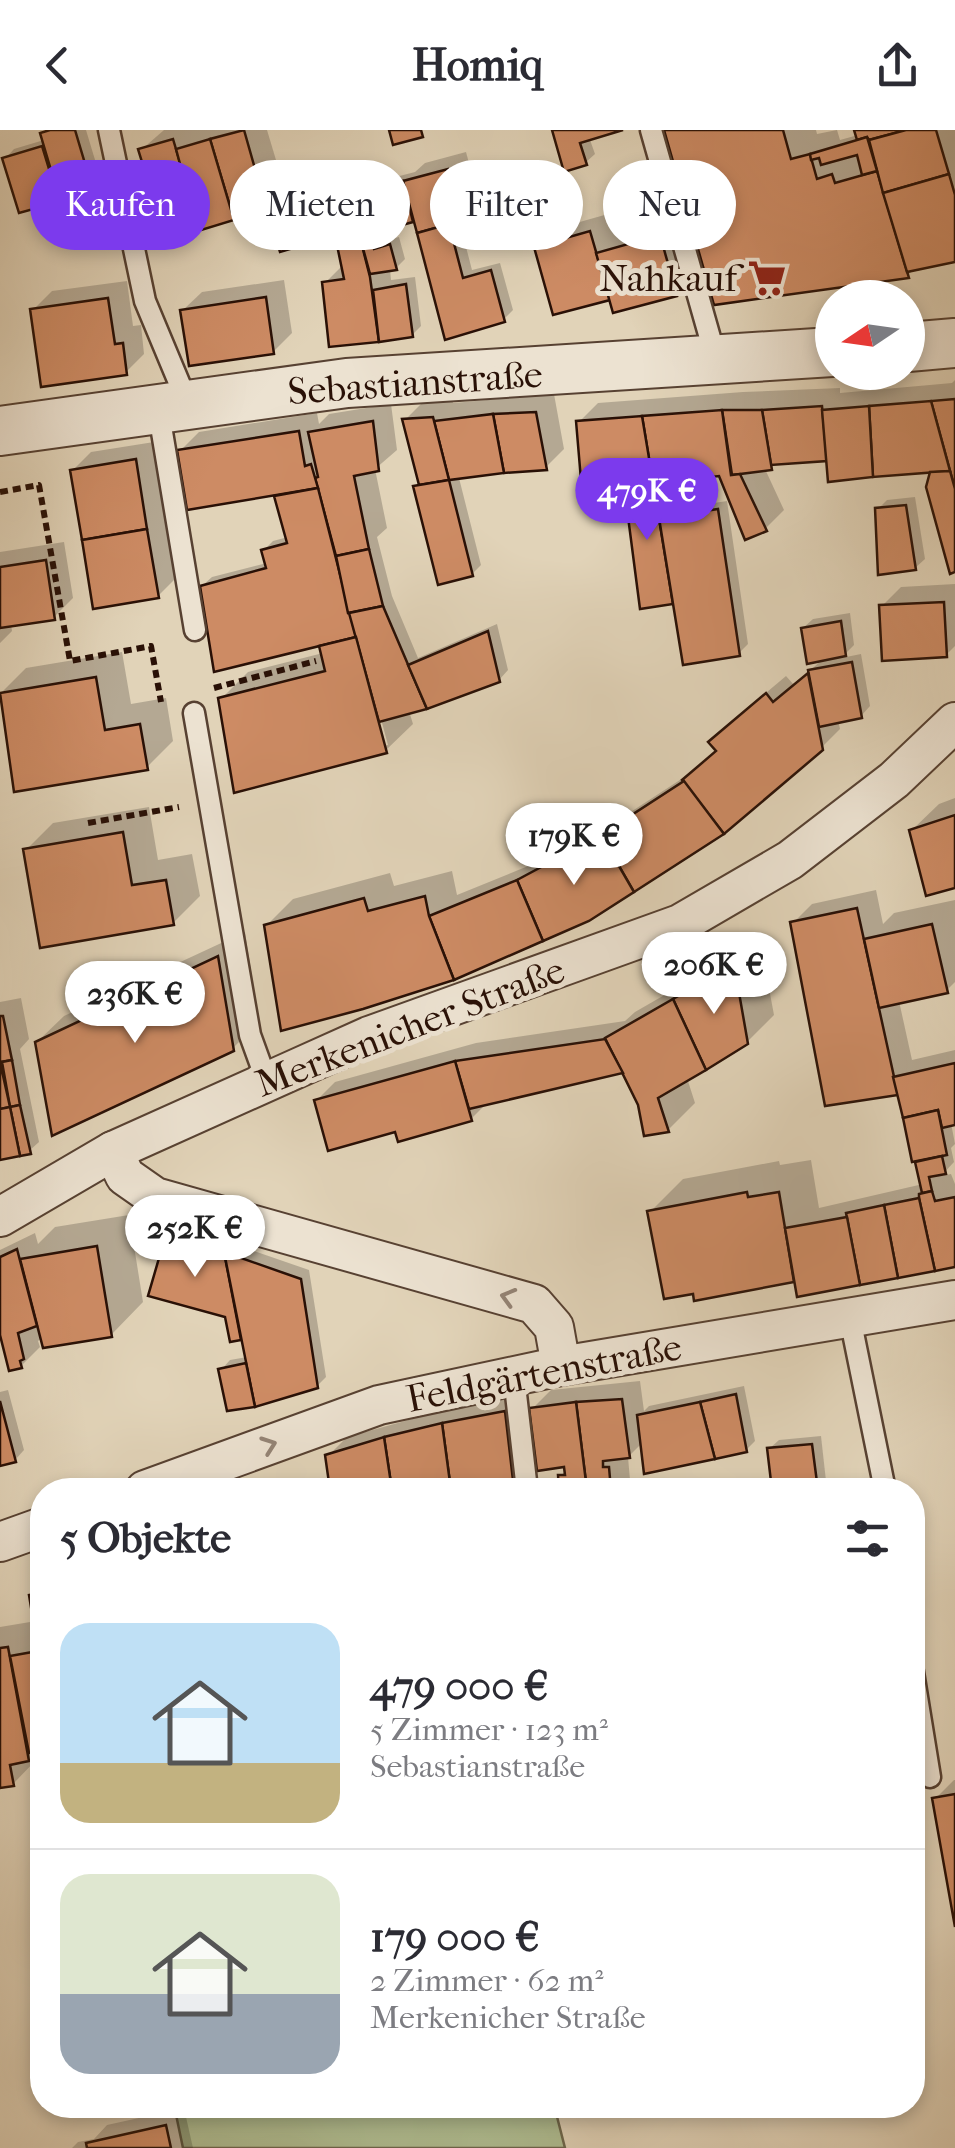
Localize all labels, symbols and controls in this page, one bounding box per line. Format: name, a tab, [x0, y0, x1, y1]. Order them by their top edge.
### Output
icon: back	[30, 38, 85, 93]
icon: share	[870, 38, 925, 93]
text: Homiq	[412, 39, 543, 92]
chip: Kaufen	[30, 160, 210, 250]
chip: Mieten	[230, 160, 410, 250]
chip: Filter	[430, 160, 583, 250]
chip: Neu	[603, 160, 736, 250]
place label: Nahkauf	[599, 256, 744, 301]
supermarket icon: Nahkauf	[746, 257, 788, 299]
north arrow	[815, 280, 925, 390]
map controls	[815, 280, 925, 390]
street label: Sebastianstraße	[286, 352, 544, 414]
pin: 479K €	[566, 458, 728, 543]
text: 479K €	[597, 472, 697, 509]
pin: 179K €	[493, 803, 655, 888]
text: 179K €	[528, 817, 620, 854]
pin: 206K €	[633, 932, 795, 1017]
text: 206K €	[664, 946, 764, 983]
street label: Merkenicher Straße	[249, 947, 571, 1107]
pin: 236K €	[54, 961, 216, 1046]
text: 236K €	[87, 975, 183, 1012]
pin: 252K €	[114, 1195, 276, 1280]
text: 252K €	[147, 1209, 243, 1246]
one-way arrow	[500, 1287, 517, 1308]
street label: Feldgärtenstraße	[403, 1324, 685, 1422]
one-way arrow	[260, 1436, 277, 1457]
icon: filters	[840, 1511, 895, 1566]
text: 5 Objekte	[60, 1514, 231, 1563]
text: 479 000 €	[370, 1662, 548, 1711]
icon: home	[140, 1663, 260, 1783]
text: 5 Zimmer · 123 m²	[370, 1711, 608, 1748]
text: Sebastianstraße	[370, 1748, 585, 1785]
text: 179 000 €	[370, 1913, 540, 1962]
icon: home	[140, 1914, 260, 2034]
text: 2 Zimmer · 62 m²	[370, 1962, 603, 1999]
text: Merkenicher Straße	[370, 1999, 646, 2036]

